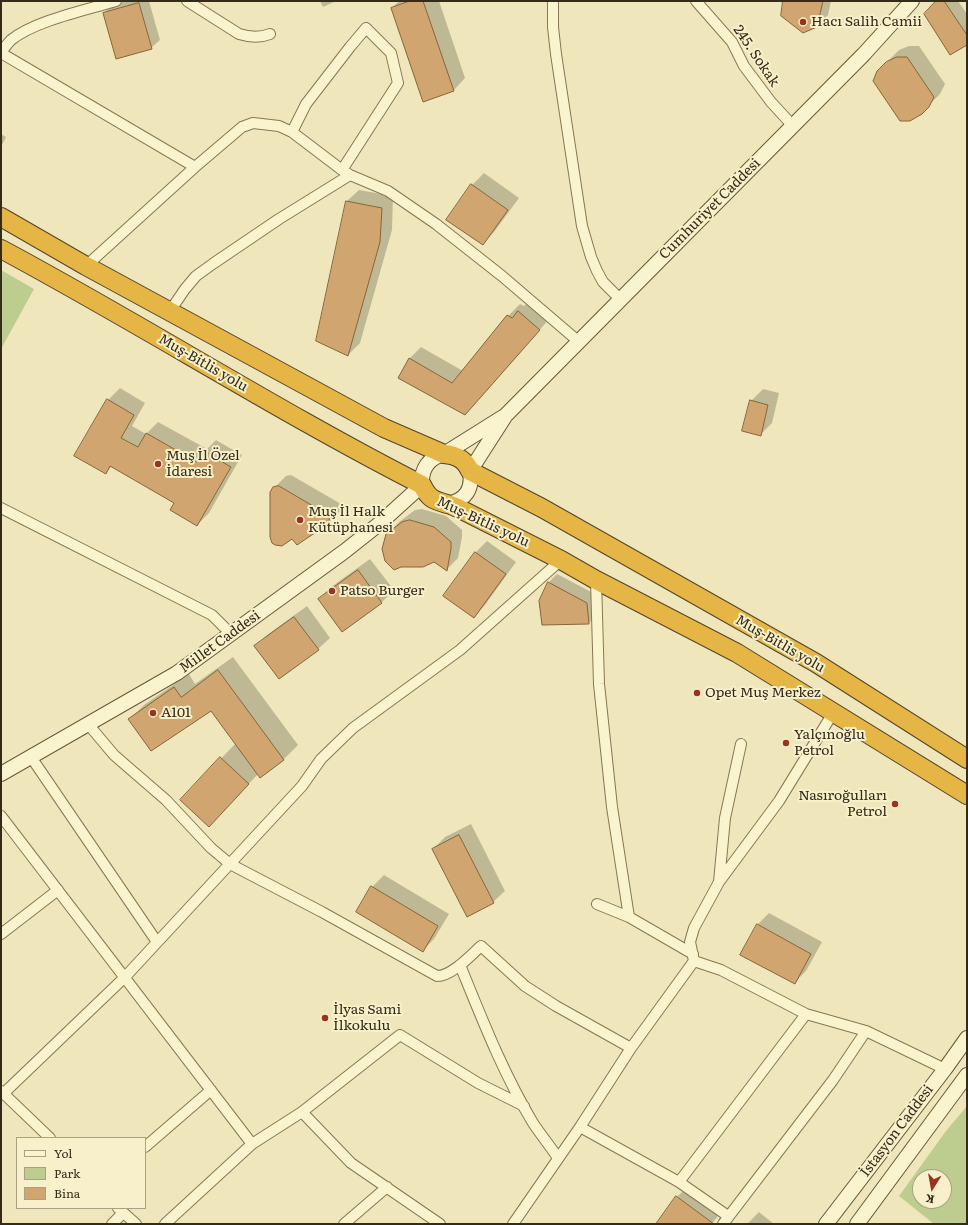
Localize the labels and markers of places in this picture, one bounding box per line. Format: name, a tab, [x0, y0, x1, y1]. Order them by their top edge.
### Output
place label: Hacı Salih Camii	[811, 14, 922, 30]
marker: Hacı Salih Camii	[798, 17, 808, 27]
place label: Muş İl Özel İdaresi	[166, 448, 240, 480]
marker: Muş İl Özel İdaresi	[153, 459, 163, 469]
place label: Muş İl Halk Kütüphanesi	[308, 504, 393, 536]
marker: Muş İl Halk Kütüphanesi	[295, 515, 305, 525]
place label: Patso Burger	[340, 583, 424, 599]
marker: Patso Burger	[327, 586, 337, 596]
place label: Opet Muş Merkez	[705, 685, 821, 701]
marker: Opet Muş Merkez	[692, 688, 702, 698]
place label: A101	[161, 705, 191, 721]
marker: A101	[148, 708, 158, 718]
place label: Yalçınoğlu Petrol	[794, 727, 865, 760]
marker: Yalçınoğlu Petrol	[781, 738, 791, 748]
place label: Nasıroğulları Petrol	[798, 788, 887, 820]
marker: Nasıroğulları Petrol	[890, 799, 900, 809]
place label: İlyas Sami İlkokulu	[333, 1002, 401, 1034]
marker: İlyas Sami İlkokulu	[320, 1013, 330, 1023]

